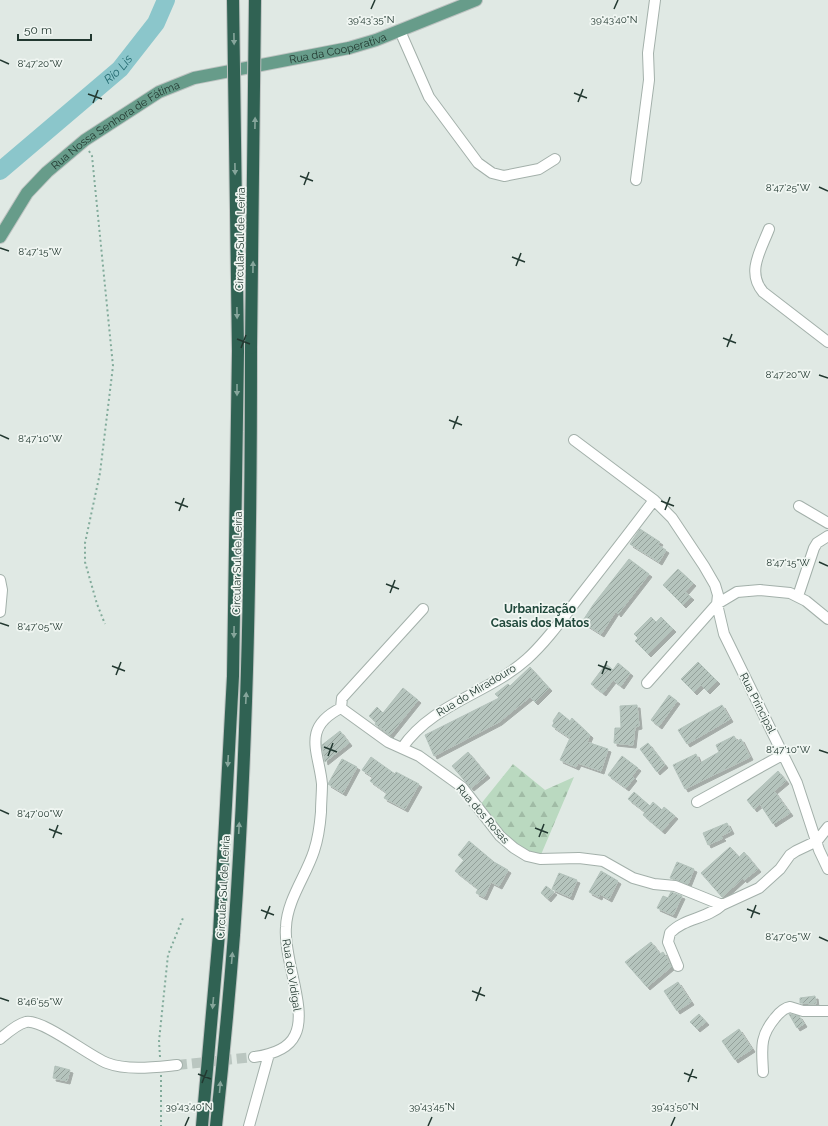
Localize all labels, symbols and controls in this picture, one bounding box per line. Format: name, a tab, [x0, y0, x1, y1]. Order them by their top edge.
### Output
text: 39°43'35"N	[348, 14, 394, 25]
text: 39°43'40"N	[591, 14, 637, 25]
scale bar	[18, 16, 91, 42]
text: 50 m	[24, 23, 52, 37]
street label: Rua da Cooperativa	[288, 30, 388, 66]
one-way arrow	[231, 33, 237, 46]
water label: Rio Lis	[101, 52, 136, 87]
text: 8°47'20"W	[17, 58, 63, 69]
street label: Rua Nossa Senhora de Fátima	[49, 78, 182, 173]
one-way arrow	[252, 116, 258, 129]
one-way arrow	[232, 163, 238, 176]
text: 8°47'25"W	[766, 182, 811, 193]
street label: Circular Sul de Leiria	[233, 187, 248, 291]
text: 8°47'15"W	[18, 246, 62, 257]
one-way arrow	[250, 260, 256, 273]
one-way arrow	[234, 307, 240, 320]
text: 8°47'20"W	[765, 369, 811, 380]
one-way arrow	[234, 384, 240, 397]
text: 8°47'10"W	[18, 433, 63, 444]
street label: Circular Sul de Leiria	[230, 511, 245, 615]
text: 8°47'15"W	[766, 557, 810, 568]
district label: Urbanização Casais dos Matos	[491, 602, 589, 630]
text: 8°47'05"W	[17, 621, 63, 632]
one-way arrow	[231, 626, 237, 639]
street label: Rua do Miradouro	[434, 661, 519, 719]
street label: Rua Principal	[737, 671, 778, 736]
one-way arrow	[242, 692, 249, 704]
text: 8°47'10"W	[766, 744, 811, 755]
one-way arrow	[225, 755, 232, 767]
street label: Rua dos Rosas	[453, 782, 512, 847]
text: 8°47'00"W	[17, 808, 64, 819]
one-way arrow	[236, 821, 242, 834]
street label: Circular Sul de Leiria	[214, 835, 233, 939]
text: 8°47'05"W	[765, 931, 811, 942]
street label: Rua do Vidigal	[279, 938, 304, 1012]
one-way arrow	[228, 952, 235, 964]
text: 8°46'55"W	[17, 996, 63, 1007]
one-way arrow	[210, 997, 217, 1009]
one-way arrow	[217, 1081, 223, 1093]
text: 39°43'40"N	[166, 1101, 212, 1112]
text: 39°43'45"N	[409, 1101, 455, 1112]
text: 39°43'50"N	[651, 1101, 699, 1112]

